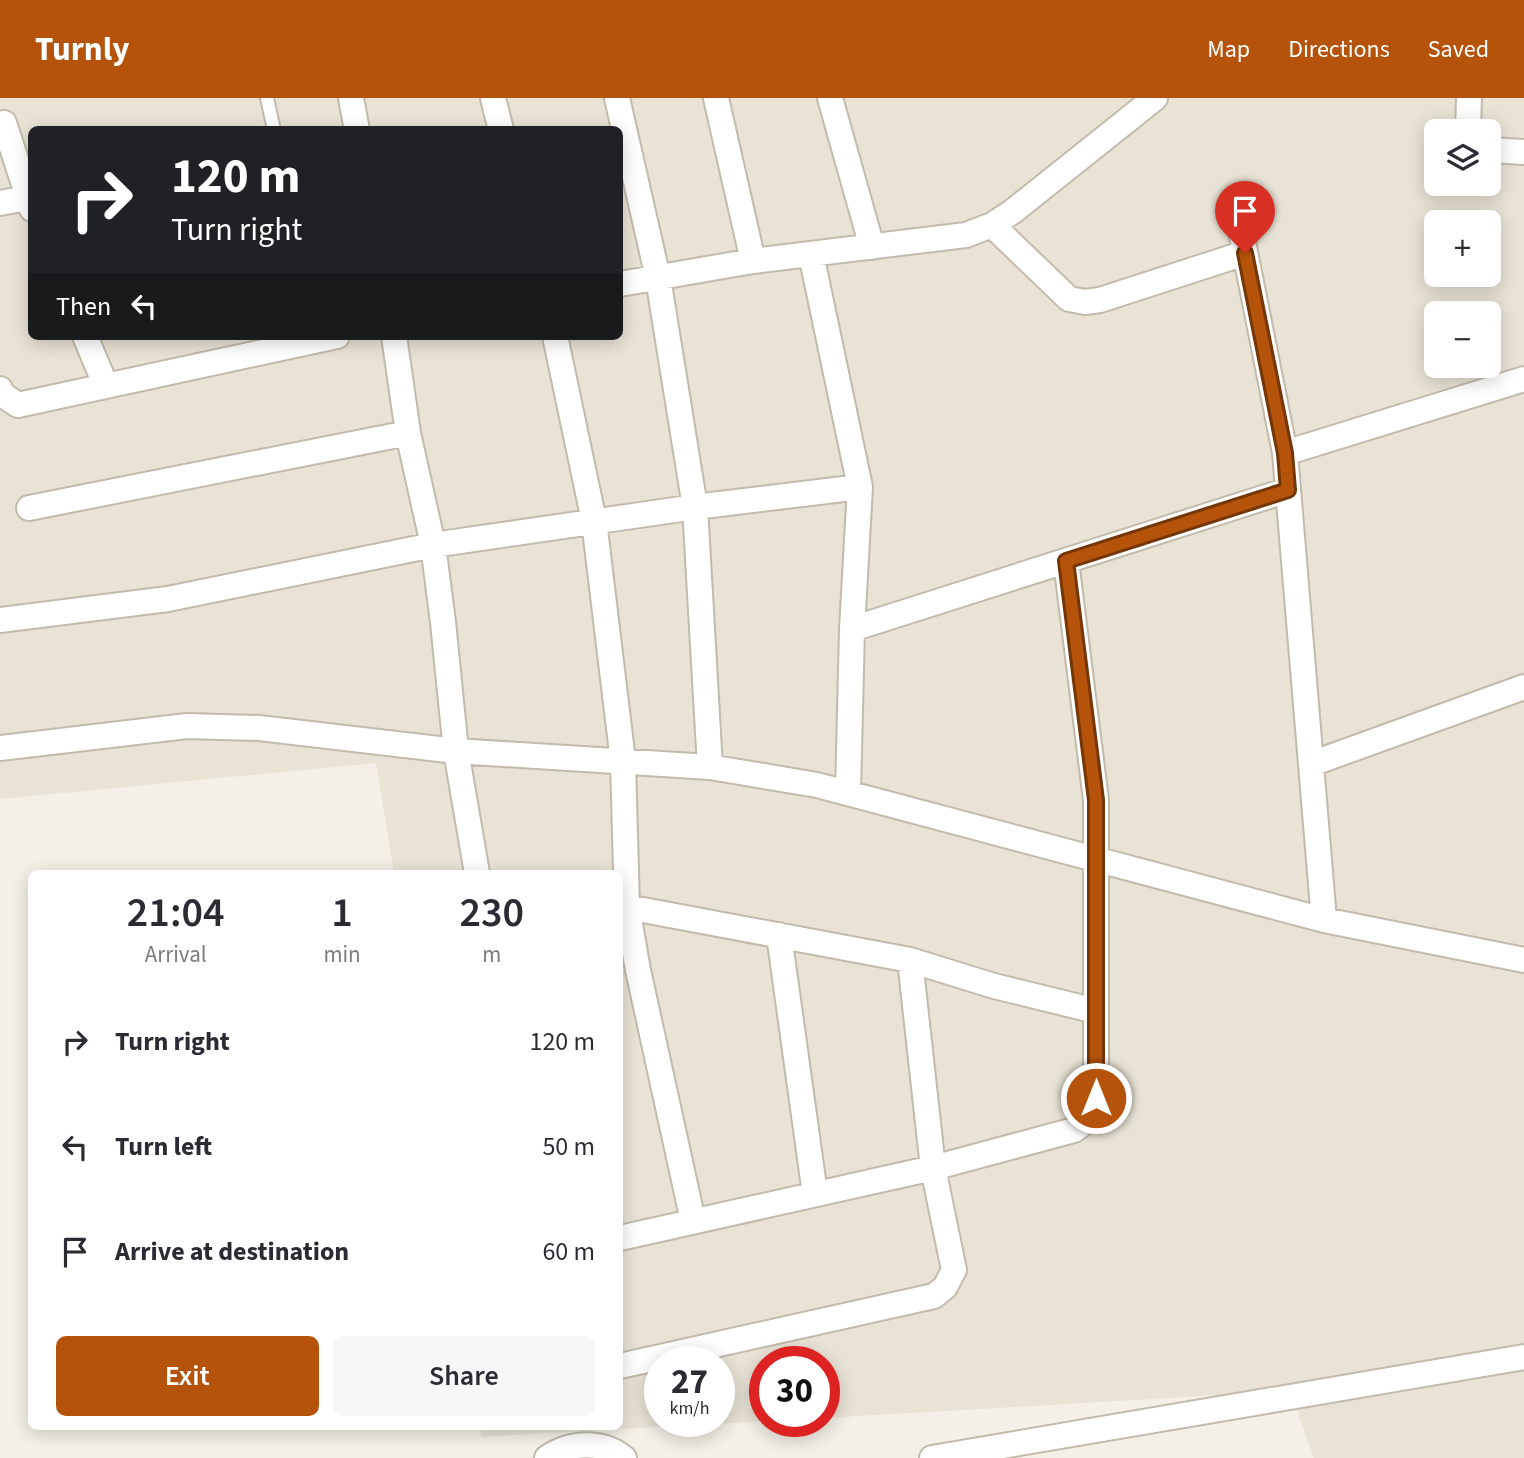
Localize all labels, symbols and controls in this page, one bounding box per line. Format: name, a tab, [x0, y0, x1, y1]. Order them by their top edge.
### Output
text: Turnly	[35, 26, 129, 73]
text: Map	[1207, 32, 1250, 67]
text: Directions	[1288, 32, 1390, 67]
text: Saved	[1428, 32, 1489, 67]
map controls	[1424, 119, 1501, 378]
button: layers	[1424, 119, 1501, 196]
text: 120 m	[171, 142, 300, 212]
icon: right	[56, 154, 147, 245]
pin	[1215, 181, 1275, 253]
icon: arrive	[1226, 192, 1264, 230]
text: Turn right	[171, 207, 302, 253]
button: +	[1424, 210, 1501, 287]
icon: left	[125, 287, 163, 325]
text: Then	[56, 288, 111, 325]
button: −	[1424, 301, 1501, 378]
text: 21:04	[127, 883, 225, 943]
text: 1	[331, 883, 353, 943]
text: 230	[460, 883, 524, 943]
text: Arrival	[145, 938, 207, 971]
text: min	[323, 938, 361, 971]
text: m	[482, 938, 501, 971]
icon: right	[56, 1023, 94, 1061]
text: Turn right	[115, 1023, 230, 1060]
text: 120 m	[529, 1023, 595, 1060]
position arrow	[1059, 1061, 1133, 1135]
icon: left	[56, 1128, 94, 1166]
text: Turn left	[115, 1128, 212, 1165]
text: 50 m	[542, 1128, 595, 1165]
icon: arrive	[56, 1233, 94, 1271]
text: Arrive at destination	[115, 1233, 349, 1270]
text: 60 m	[542, 1233, 595, 1270]
button: Exit	[56, 1336, 319, 1416]
button: Share	[333, 1336, 595, 1416]
speed limit sign: 30	[749, 1346, 840, 1437]
text: 27	[671, 1357, 708, 1407]
text: km/h	[670, 1396, 709, 1421]

